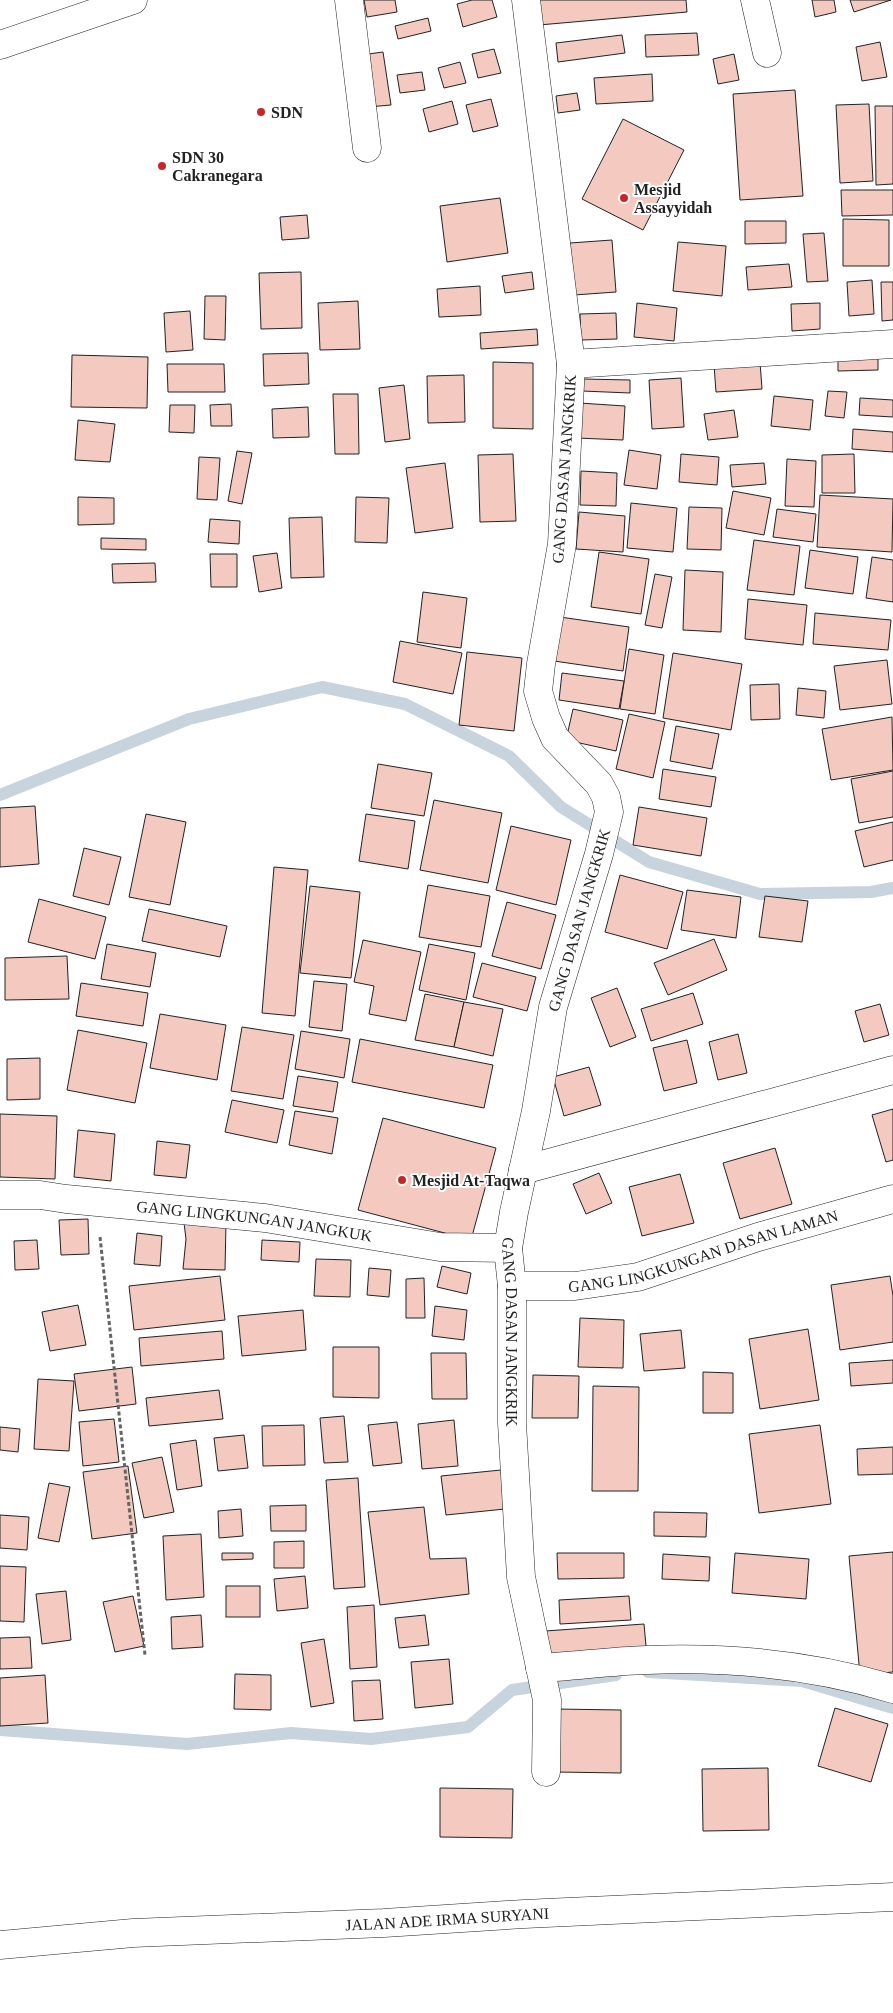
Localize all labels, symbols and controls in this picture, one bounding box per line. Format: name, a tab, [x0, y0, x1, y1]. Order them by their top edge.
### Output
place label: SDN	[271, 104, 303, 121]
marker: SDN	[255, 106, 267, 118]
place label: SDN 30 Cakranegara	[172, 149, 263, 185]
marker: SDN 30 Cakranegara	[156, 160, 168, 172]
place label: Mesjid Assayyidah	[634, 181, 712, 217]
marker: Mesjid Assayyidah	[618, 192, 630, 204]
street label: GANG DASAN JANGKRIK	[549, 374, 579, 564]
street label: GANG DASAN JANGKRIK	[545, 826, 613, 1013]
place label: Mesjid At-Taqwa	[412, 1172, 530, 1190]
marker: Mesjid At-Taqwa	[396, 1174, 408, 1186]
street label: GANG LINGKUNGAN JANGKUK	[136, 1197, 374, 1244]
street label: GANG LINGKUNGAN DASAN LAMAN	[568, 1206, 840, 1295]
street label: GANG DASAN JANGKRIK	[499, 1236, 521, 1427]
street label: JALAN ADE IRMA SURYANI	[345, 1904, 549, 1933]

